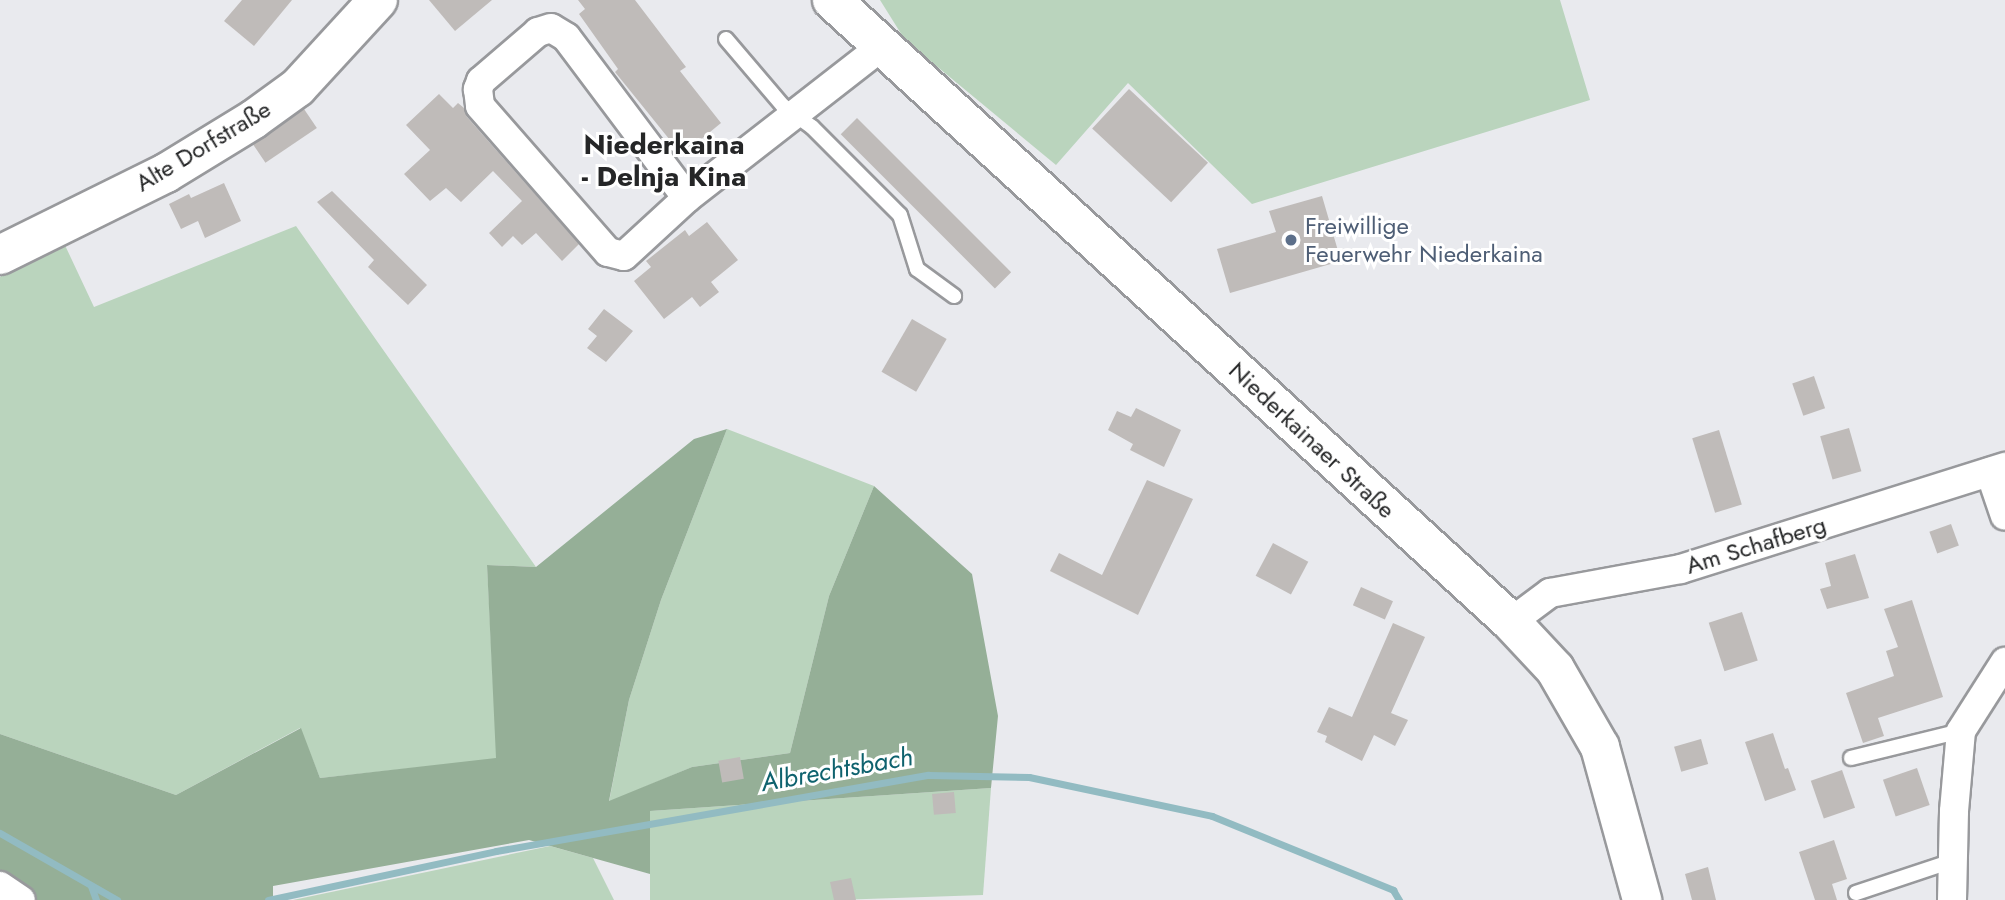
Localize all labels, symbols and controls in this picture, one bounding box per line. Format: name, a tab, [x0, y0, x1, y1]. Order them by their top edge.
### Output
street label: Alte Dorfstraße	[130, 94, 276, 198]
district label: Niederkaina - Delnja Kina	[582, 128, 746, 194]
place label: Freiwillige Feuerwehr Niederkaina	[1305, 212, 1543, 268]
marker: Freiwillige Feuerwehr Niederkaina	[1283, 232, 1299, 248]
street label: Niederkainaer Straße	[1223, 356, 1401, 524]
street label: Am Schafberg	[1682, 510, 1830, 580]
water label: Albrechtsbach	[759, 741, 915, 799]

